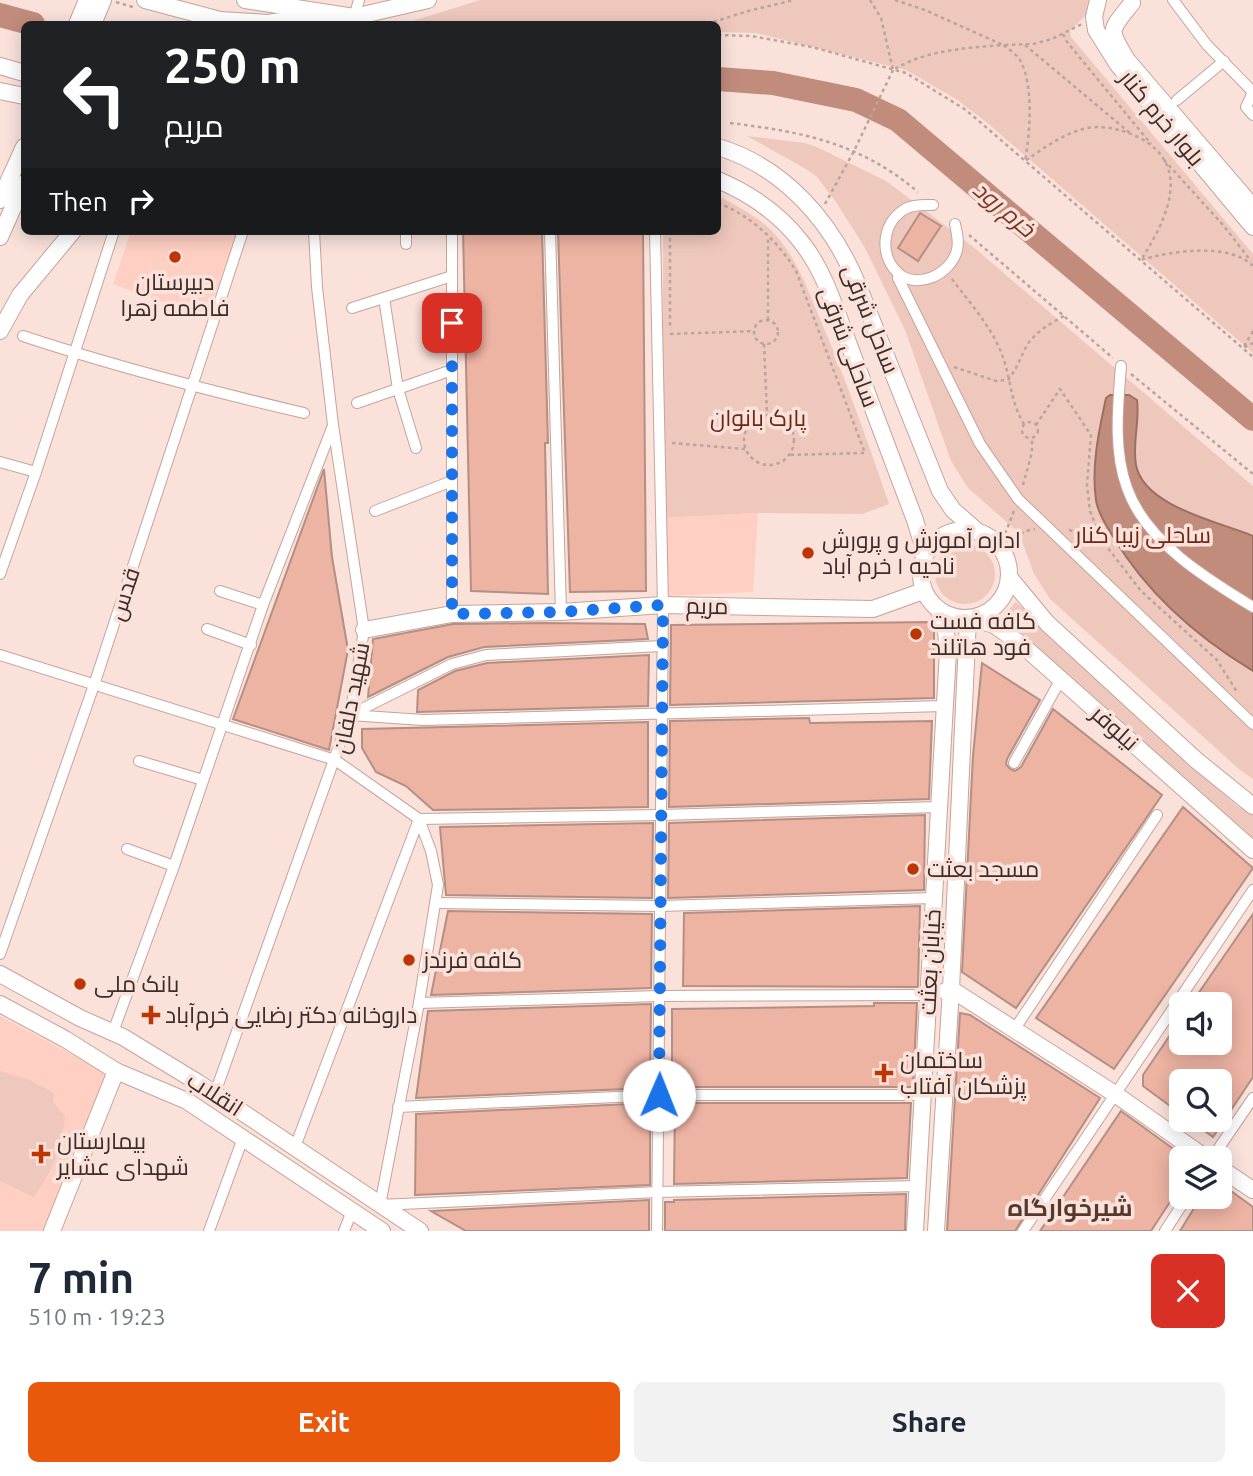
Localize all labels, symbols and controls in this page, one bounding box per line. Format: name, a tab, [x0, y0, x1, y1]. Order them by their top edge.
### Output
text: 250 m	[164, 37, 301, 92]
icon: left	[49, 49, 140, 140]
street label: بلوار خرم کنار	[1111, 63, 1210, 173]
text: مریم	[164, 107, 224, 143]
water label: خرم رود	[966, 175, 1042, 246]
icon: right	[122, 182, 160, 220]
text: Then	[49, 187, 108, 216]
marker: دبیرستان فاطمه زهرا	[167, 249, 183, 265]
street label: ساحل شرقی	[836, 261, 905, 378]
place label: دبیرستان فاطمه زهرا	[120, 269, 230, 321]
street label: ساحلی شرقی	[813, 283, 884, 411]
pin	[422, 293, 482, 353]
icon: arrive	[433, 304, 471, 342]
park label: پارک بانوان	[710, 405, 806, 433]
park label: ساحلی زیبا کنار	[1073, 522, 1211, 549]
place label: اداره آموزش و پرورش ناحیه ۱ خرم آباد	[822, 527, 1021, 582]
marker: اداره آموزش و پرورش ناحیه ۱ خرم آباد	[800, 545, 816, 561]
street label: قدس	[103, 564, 146, 624]
street label: مریم	[685, 593, 729, 622]
place label: کافه فست فود هاتلند	[930, 608, 1036, 660]
marker: کافه فست فود هاتلند	[908, 626, 924, 642]
street label: شهید دلفان	[327, 640, 376, 756]
street label: نیلوفر	[1085, 699, 1144, 756]
place label: مسجد بعثت	[927, 856, 1039, 882]
marker: مسجد بعثت	[905, 861, 921, 877]
street label: خیابان بعثت	[914, 908, 947, 1016]
place label: کافه فرندز	[421, 947, 522, 973]
marker: کافه فرندز	[401, 952, 417, 968]
place label: بانک ملی	[94, 971, 179, 998]
marker: بانک ملی	[72, 976, 88, 992]
map controls	[1169, 992, 1232, 1209]
button: sound	[1169, 992, 1232, 1055]
place label: داروخانه دکتر رضایی خرم‌آباد	[165, 1002, 417, 1031]
marker: داروخانه دکتر رضایی خرم‌آباد	[143, 1007, 159, 1023]
place label: ساختمان پزشکان آفتاب	[900, 1047, 1026, 1101]
position arrow	[622, 1058, 696, 1132]
marker: ساختمان پزشکان آفتاب	[874, 1063, 894, 1083]
street label: انقلاب	[182, 1067, 248, 1121]
button: search	[1169, 1069, 1232, 1132]
place label: بیمارستان شهدای عشایر	[55, 1128, 189, 1181]
marker: بیمارستان شهدای عشایر	[31, 1144, 51, 1164]
button: layers	[1169, 1146, 1232, 1209]
district label: شیرخوارگاه	[1007, 1194, 1133, 1222]
text: 7 min	[28, 1254, 134, 1301]
button: close	[1151, 1254, 1225, 1328]
text: 510 m · 19:23	[28, 1304, 166, 1329]
button: Exit	[28, 1382, 620, 1462]
button: Share	[634, 1382, 1225, 1462]

